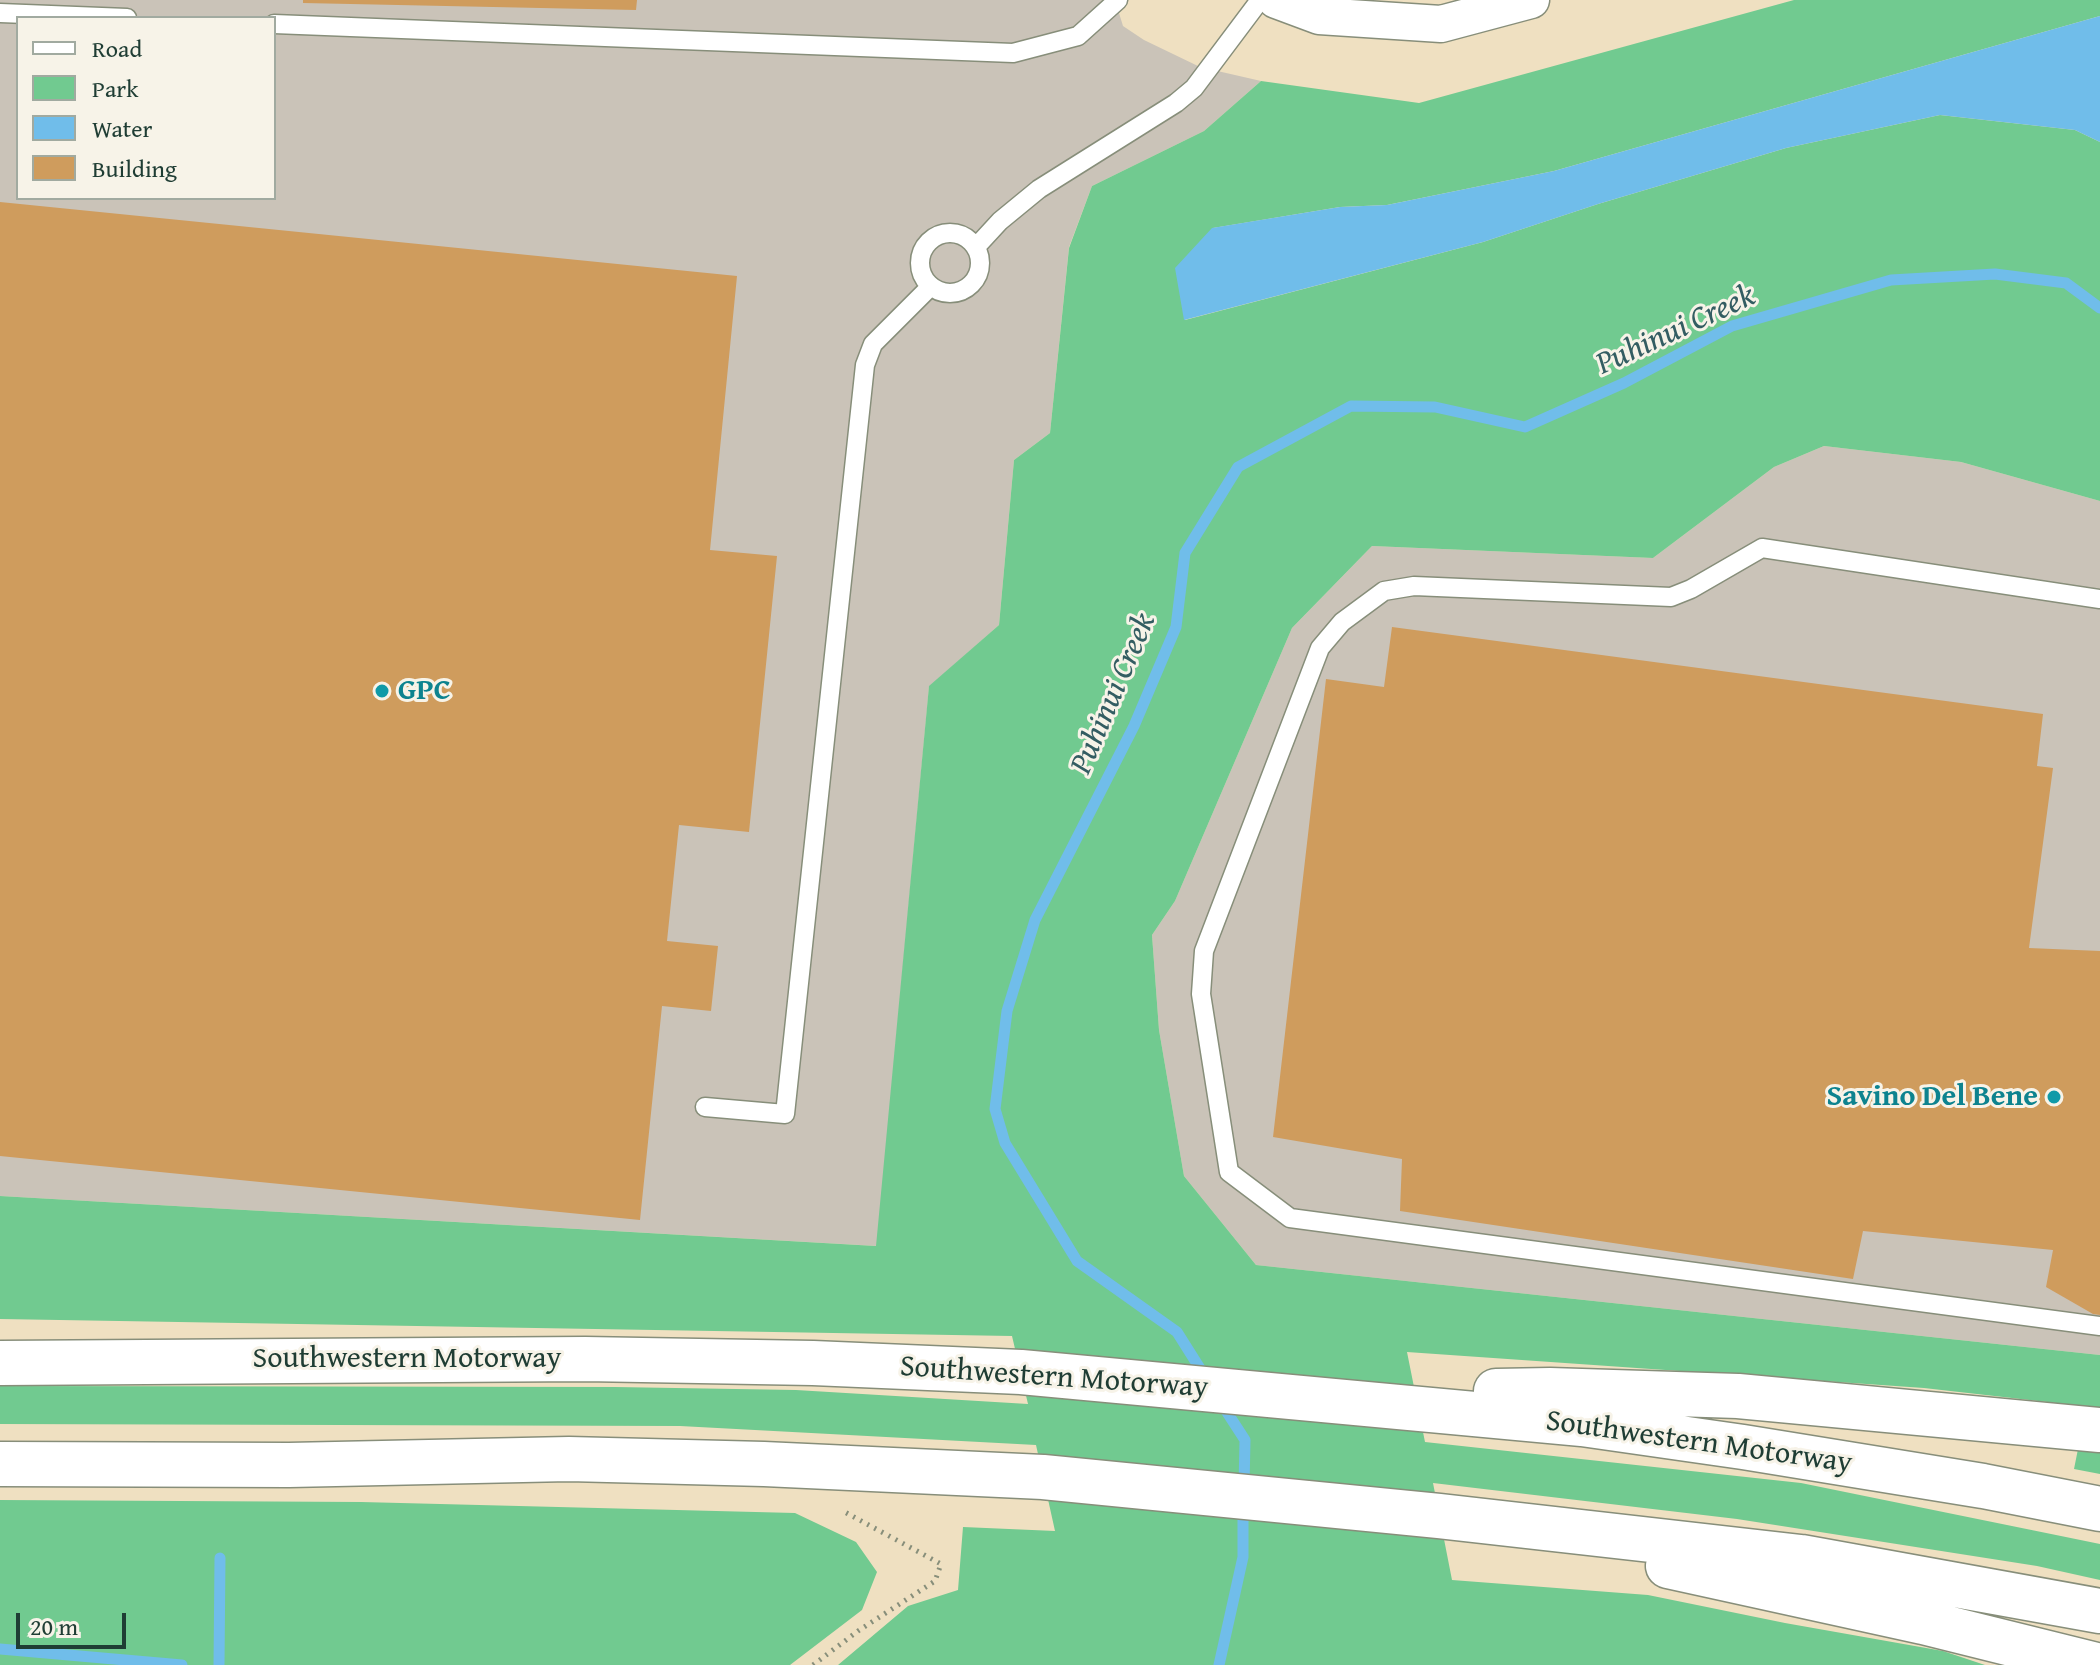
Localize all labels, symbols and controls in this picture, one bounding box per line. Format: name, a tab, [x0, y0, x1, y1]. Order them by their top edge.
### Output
legend	[16, 16, 276, 200]
text: Road	[92, 31, 142, 66]
text: Park	[92, 71, 138, 106]
text: Water	[92, 111, 152, 146]
text: Building	[92, 151, 177, 186]
water label: Puhinui Creek	[1590, 278, 1762, 384]
water label: Puhinui Creek	[1063, 608, 1165, 780]
place label: GPC	[398, 673, 451, 709]
marker: GPC	[373, 682, 391, 700]
place label: Savino Del Bene	[1826, 1079, 2038, 1115]
marker: Savino Del Bene	[2045, 1088, 2063, 1106]
street label: Southwestern Motorway	[253, 1341, 561, 1377]
street label: Southwestern Motorway	[899, 1349, 1209, 1407]
street label: Southwestern Motorway	[1544, 1404, 1854, 1482]
scale bar	[20, 1597, 130, 1647]
text: 20 m	[30, 1609, 78, 1644]

